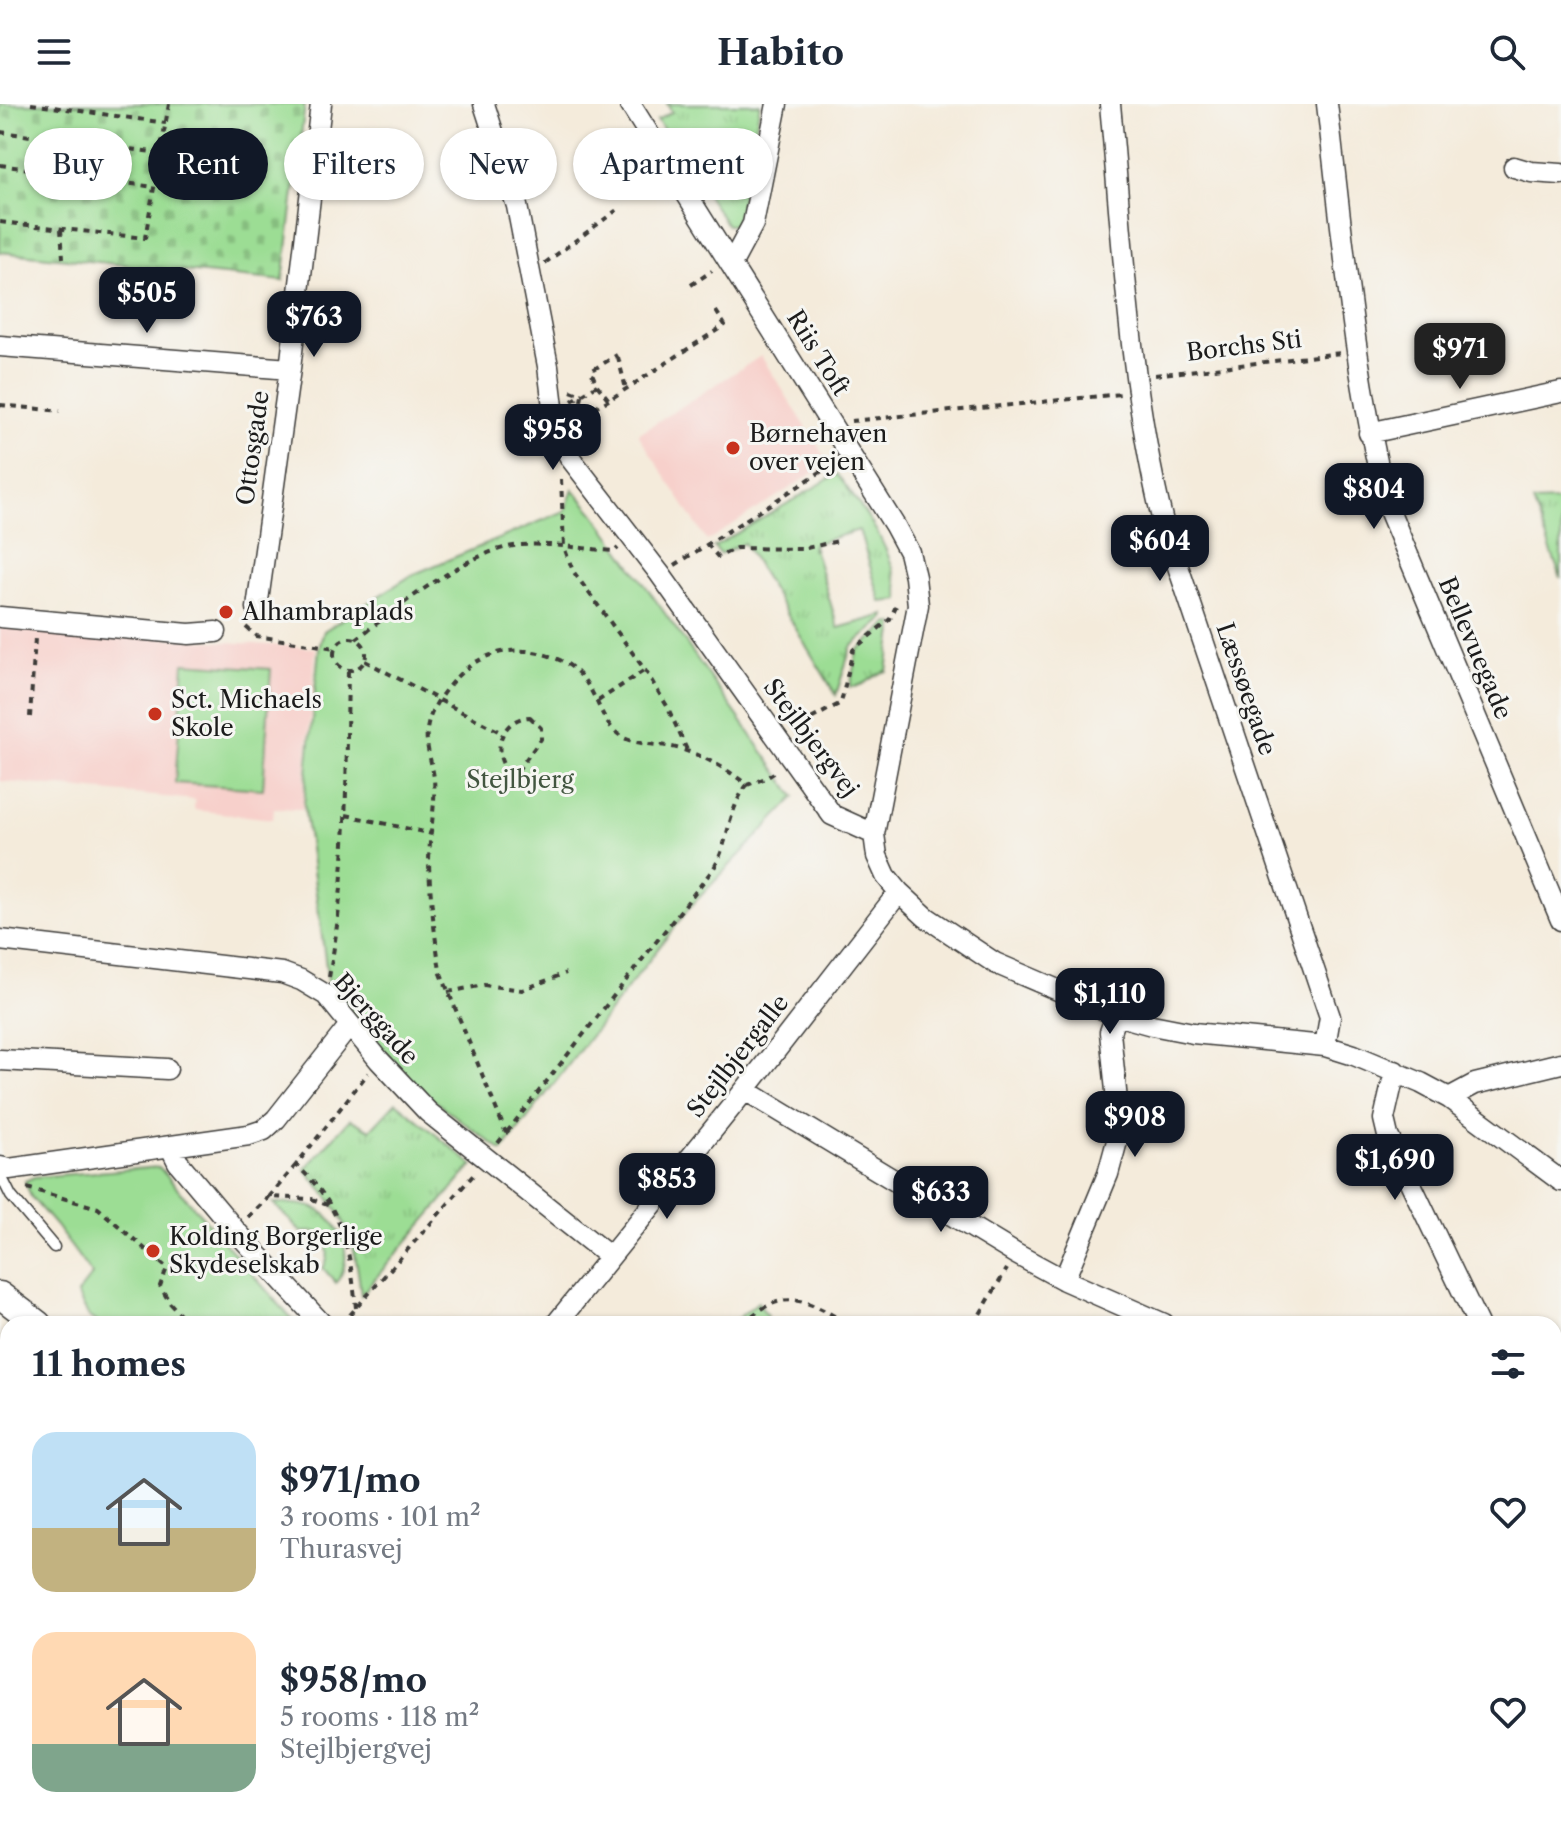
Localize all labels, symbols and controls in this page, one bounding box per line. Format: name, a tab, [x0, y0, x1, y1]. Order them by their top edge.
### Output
icon: menu	[32, 30, 76, 74]
text: Habito	[717, 30, 844, 74]
icon: search	[1485, 30, 1529, 74]
chip: Buy	[24, 128, 132, 200]
chip: Rent	[148, 128, 268, 200]
chip: Filters	[284, 128, 424, 200]
chip: New	[440, 128, 557, 200]
chip: Apartment	[573, 128, 773, 200]
pin: $505	[100, 267, 194, 335]
text: $505	[117, 277, 177, 309]
pin: $763	[267, 291, 361, 359]
text: $763	[285, 301, 343, 333]
street label: Riis Toft	[781, 305, 856, 401]
pin: $971	[1413, 323, 1507, 391]
street label: Borchs Sti	[1185, 324, 1303, 367]
text: $971	[1432, 333, 1488, 365]
street label: Ottosgade	[230, 389, 275, 507]
pin: $958	[506, 404, 600, 472]
text: $958	[523, 414, 583, 446]
place label: Børnehaven over vejen	[749, 419, 887, 476]
marker: Børnehaven over vejen	[724, 439, 742, 457]
pin: $804	[1327, 463, 1421, 531]
text: $804	[1343, 473, 1405, 505]
pin: $604	[1113, 515, 1207, 583]
text: $604	[1129, 525, 1191, 557]
street label: Bellevuegade	[1432, 572, 1518, 723]
place label: Alhambraplads	[241, 597, 414, 626]
marker: Alhambraplads	[217, 603, 235, 621]
street label: Læssøegade	[1210, 619, 1283, 759]
street label: Stejlbjergvej	[758, 673, 865, 802]
place label: Sct. Michaels Skole	[171, 685, 322, 742]
marker: Sct. Michaels Skole	[146, 705, 164, 723]
park label: Stejlbjerg	[466, 765, 574, 794]
street label: Bjerggade	[328, 967, 425, 1070]
pin: $1,110	[1045, 968, 1175, 1036]
text: $1,110	[1073, 978, 1147, 1010]
street label: Stejlbjergalle	[681, 988, 795, 1123]
pin: $908	[1088, 1091, 1182, 1159]
text: $908	[1104, 1101, 1166, 1133]
pin: $1,690	[1330, 1134, 1460, 1202]
text: $1,690	[1355, 1144, 1435, 1176]
pin: $853	[620, 1153, 714, 1221]
text: $853	[637, 1163, 697, 1195]
pin: $633	[894, 1166, 988, 1234]
text: $633	[911, 1176, 971, 1208]
place label: Kolding Borgerlige Skydeselskab	[169, 1222, 383, 1279]
marker: Kolding Borgerlige Skydeselskab	[144, 1242, 162, 1260]
icon: filters	[1486, 1342, 1530, 1386]
text: 11 homes	[32, 1343, 186, 1385]
text: $971/mo	[280, 1459, 421, 1501]
icon: home	[96, 1464, 192, 1560]
icon: heart	[1486, 1490, 1530, 1534]
text: 3 rooms · 101 m²	[280, 1501, 481, 1533]
text: Thurasvej	[280, 1533, 403, 1565]
text: $958/mo	[280, 1659, 427, 1701]
icon: home	[96, 1664, 192, 1760]
icon: heart	[1486, 1690, 1530, 1734]
text: 5 rooms · 118 m²	[280, 1701, 479, 1733]
text: Stejlbjergvej	[280, 1733, 432, 1765]

